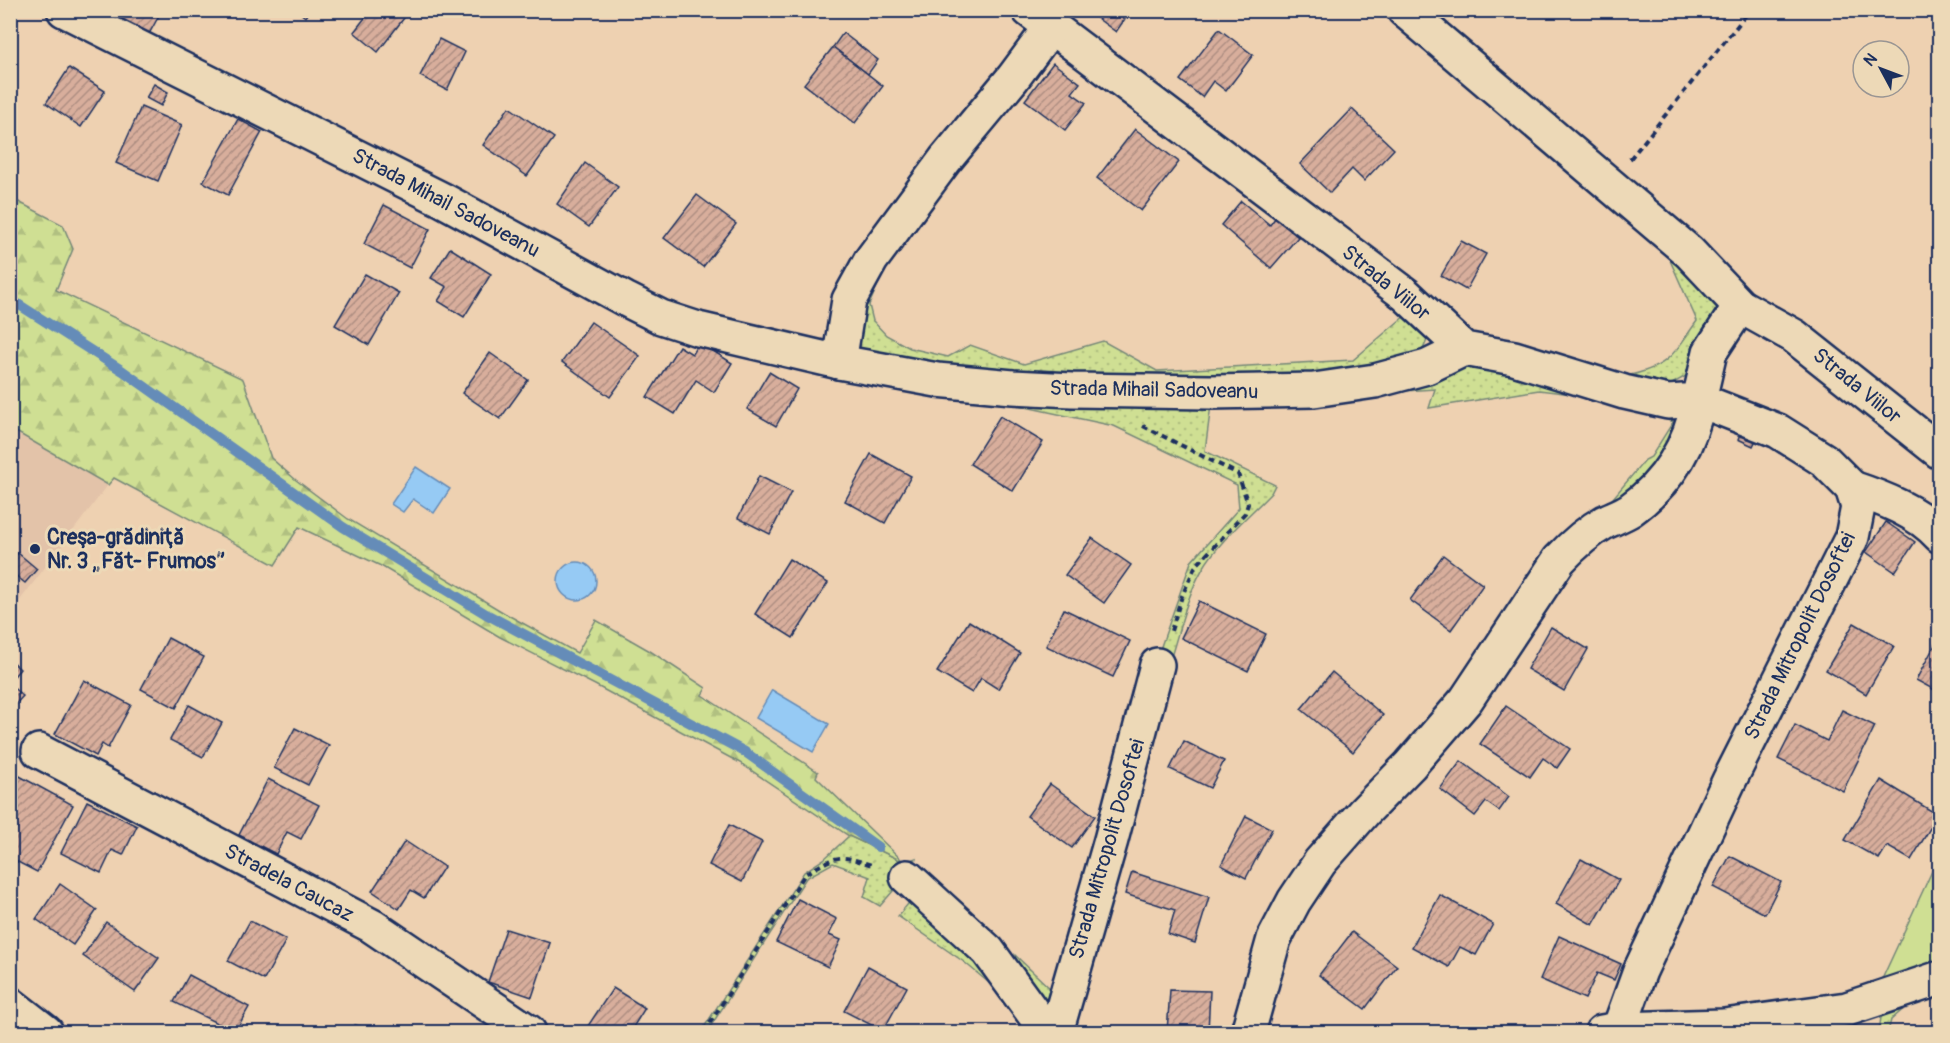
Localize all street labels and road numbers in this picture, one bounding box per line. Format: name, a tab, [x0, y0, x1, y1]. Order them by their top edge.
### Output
street label: Strada Mihail Sadoveanu	[347, 142, 545, 264]
street label: Strada Viilor	[1336, 239, 1436, 327]
street label: Strada Viilor	[1807, 342, 1907, 430]
street label: Strada Mihail Sadoveanu	[1049, 375, 1259, 405]
street label: Strada Mitropolit Dosoftei	[1738, 528, 1862, 744]
street label: Strada Mitropolit Dosoftei	[1063, 736, 1151, 962]
street label: Stradela Caucaz	[220, 838, 358, 928]

